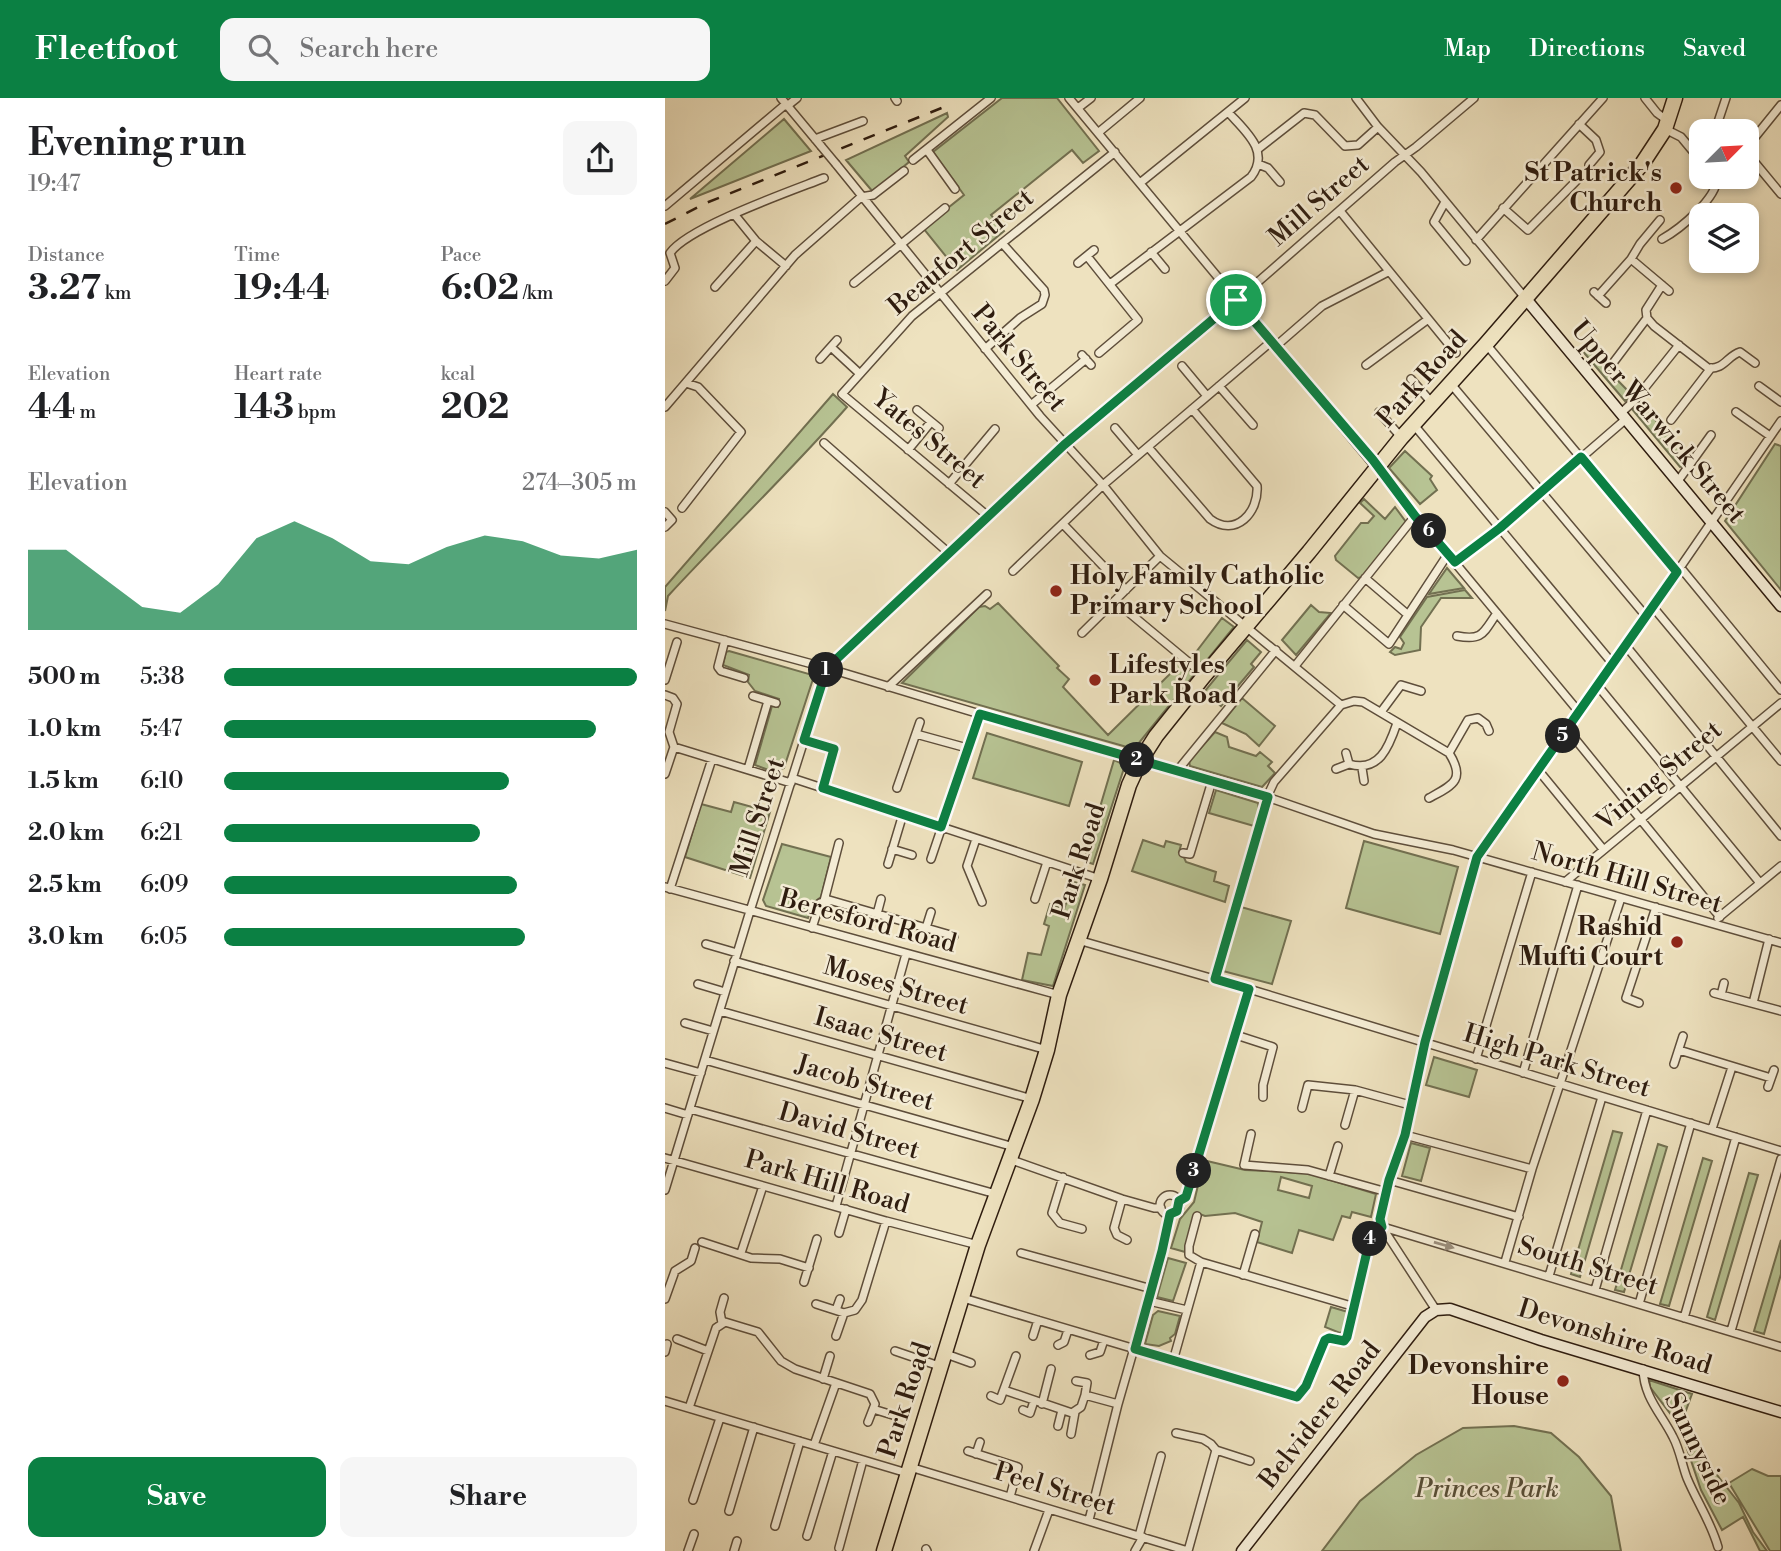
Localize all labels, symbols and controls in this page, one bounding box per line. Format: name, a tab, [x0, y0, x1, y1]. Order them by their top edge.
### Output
search box	[220, 18, 710, 81]
text: Fleetfoot	[35, 29, 178, 70]
icon: search	[244, 30, 282, 68]
text: Search here	[300, 33, 438, 65]
text: Map	[1444, 34, 1491, 64]
text: Directions	[1529, 34, 1645, 64]
text: Saved	[1683, 34, 1746, 64]
north arrow	[1689, 119, 1759, 189]
map controls	[1689, 119, 1759, 273]
text: Evening run	[28, 120, 246, 167]
button: share	[563, 121, 637, 195]
street label: Mill Street	[1262, 149, 1376, 253]
place label: St Patrick's Church	[1524, 157, 1662, 219]
text: 19:47	[28, 170, 81, 198]
marker: St Patrick's Church	[1668, 180, 1684, 196]
street label: Beaufort Street	[881, 182, 1040, 323]
button: layers	[1689, 203, 1759, 273]
text: Distance	[28, 243, 105, 267]
text: Time	[234, 243, 280, 267]
text: Pace	[441, 243, 481, 267]
text: 3.27	[28, 267, 101, 310]
text: 19:44	[234, 267, 330, 310]
text: 6:02	[441, 267, 519, 310]
pin	[1206, 270, 1266, 330]
text: km	[101, 281, 131, 305]
text: /km	[519, 281, 553, 305]
icon: arrive	[1217, 281, 1255, 319]
street label: Park Street	[965, 298, 1073, 418]
street label: Upper Warwick Street	[1564, 314, 1752, 530]
street label: Park Road	[1370, 324, 1474, 434]
text: Elevation	[28, 362, 110, 386]
text: Heart rate	[234, 362, 322, 386]
text: kcal	[441, 362, 475, 386]
street label: Yates Street	[864, 381, 992, 496]
text: 44	[28, 386, 75, 429]
text: 143	[234, 386, 294, 429]
text: 202	[441, 386, 509, 429]
text: m	[75, 400, 96, 424]
text: bpm	[294, 400, 336, 424]
text: Elevation	[28, 469, 128, 497]
text: 274–305 m	[522, 469, 637, 497]
pin: 6	[1411, 514, 1447, 548]
text: 6	[1423, 518, 1434, 542]
place label: Holy Family Catholic Primary School	[1070, 560, 1325, 622]
marker: Holy Family Catholic Primary School	[1048, 583, 1064, 599]
place label: Lifestyles Park Road	[1109, 649, 1238, 711]
pin: 1	[809, 652, 843, 688]
text: 1	[821, 657, 830, 681]
text: 500 m	[28, 663, 100, 691]
text: 5:38	[140, 663, 185, 691]
marker: Lifestyles Park Road	[1087, 672, 1103, 688]
street label: Vining Street	[1589, 714, 1729, 839]
text: 1.0 km	[28, 715, 101, 743]
text: 5:47	[140, 715, 182, 743]
pin: 5	[1545, 718, 1581, 754]
text: 5	[1557, 723, 1568, 747]
pin: 2	[1119, 742, 1155, 778]
text: 2	[1131, 747, 1142, 771]
street label: Mill Street	[724, 754, 792, 880]
text: 1.5 km	[28, 767, 99, 795]
text: 6:10	[140, 767, 184, 795]
street label: Park Road	[1045, 799, 1113, 923]
text: 2.0 km	[28, 819, 104, 847]
text: 6:21	[140, 819, 182, 847]
street label: North Hill Street	[1528, 836, 1726, 920]
text: 2.5 km	[28, 871, 102, 899]
text: 6:09	[140, 871, 188, 899]
street label: Beresford Road	[775, 882, 960, 960]
place label: Rashid Mufti Court	[1518, 911, 1664, 973]
text: 3.0 km	[28, 923, 104, 951]
text: 6:05	[140, 923, 187, 951]
marker: Rashid Mufti Court	[1669, 934, 1685, 950]
street label: Moses Street	[820, 950, 972, 1022]
street label: Isaac Street	[811, 1001, 951, 1069]
street label: High Park Street	[1460, 1017, 1654, 1105]
street label: Jacob Street	[791, 1048, 938, 1118]
street label: David Street	[775, 1096, 923, 1166]
street label: Park Hill Road	[741, 1143, 913, 1221]
pin: 3	[1177, 1154, 1211, 1188]
text: 3	[1188, 1158, 1199, 1182]
pin: 4	[1353, 1222, 1387, 1256]
text: 4	[1363, 1226, 1376, 1250]
street label: South Street	[1514, 1229, 1662, 1303]
one-way arrow	[1434, 1240, 1455, 1250]
street label: Devonshire Road	[1514, 1292, 1716, 1382]
street label: Belvidere Road	[1252, 1335, 1388, 1496]
street label: Park Road	[871, 1338, 939, 1462]
place label: Devonshire House	[1408, 1350, 1549, 1412]
marker: Devonshire House	[1555, 1373, 1571, 1389]
street label: Sunnyside	[1657, 1388, 1739, 1510]
street label: Peel Street	[990, 1455, 1120, 1523]
button: Save	[28, 1457, 326, 1537]
button: Share	[340, 1457, 637, 1537]
park label: Princes Park	[1414, 1473, 1559, 1505]

